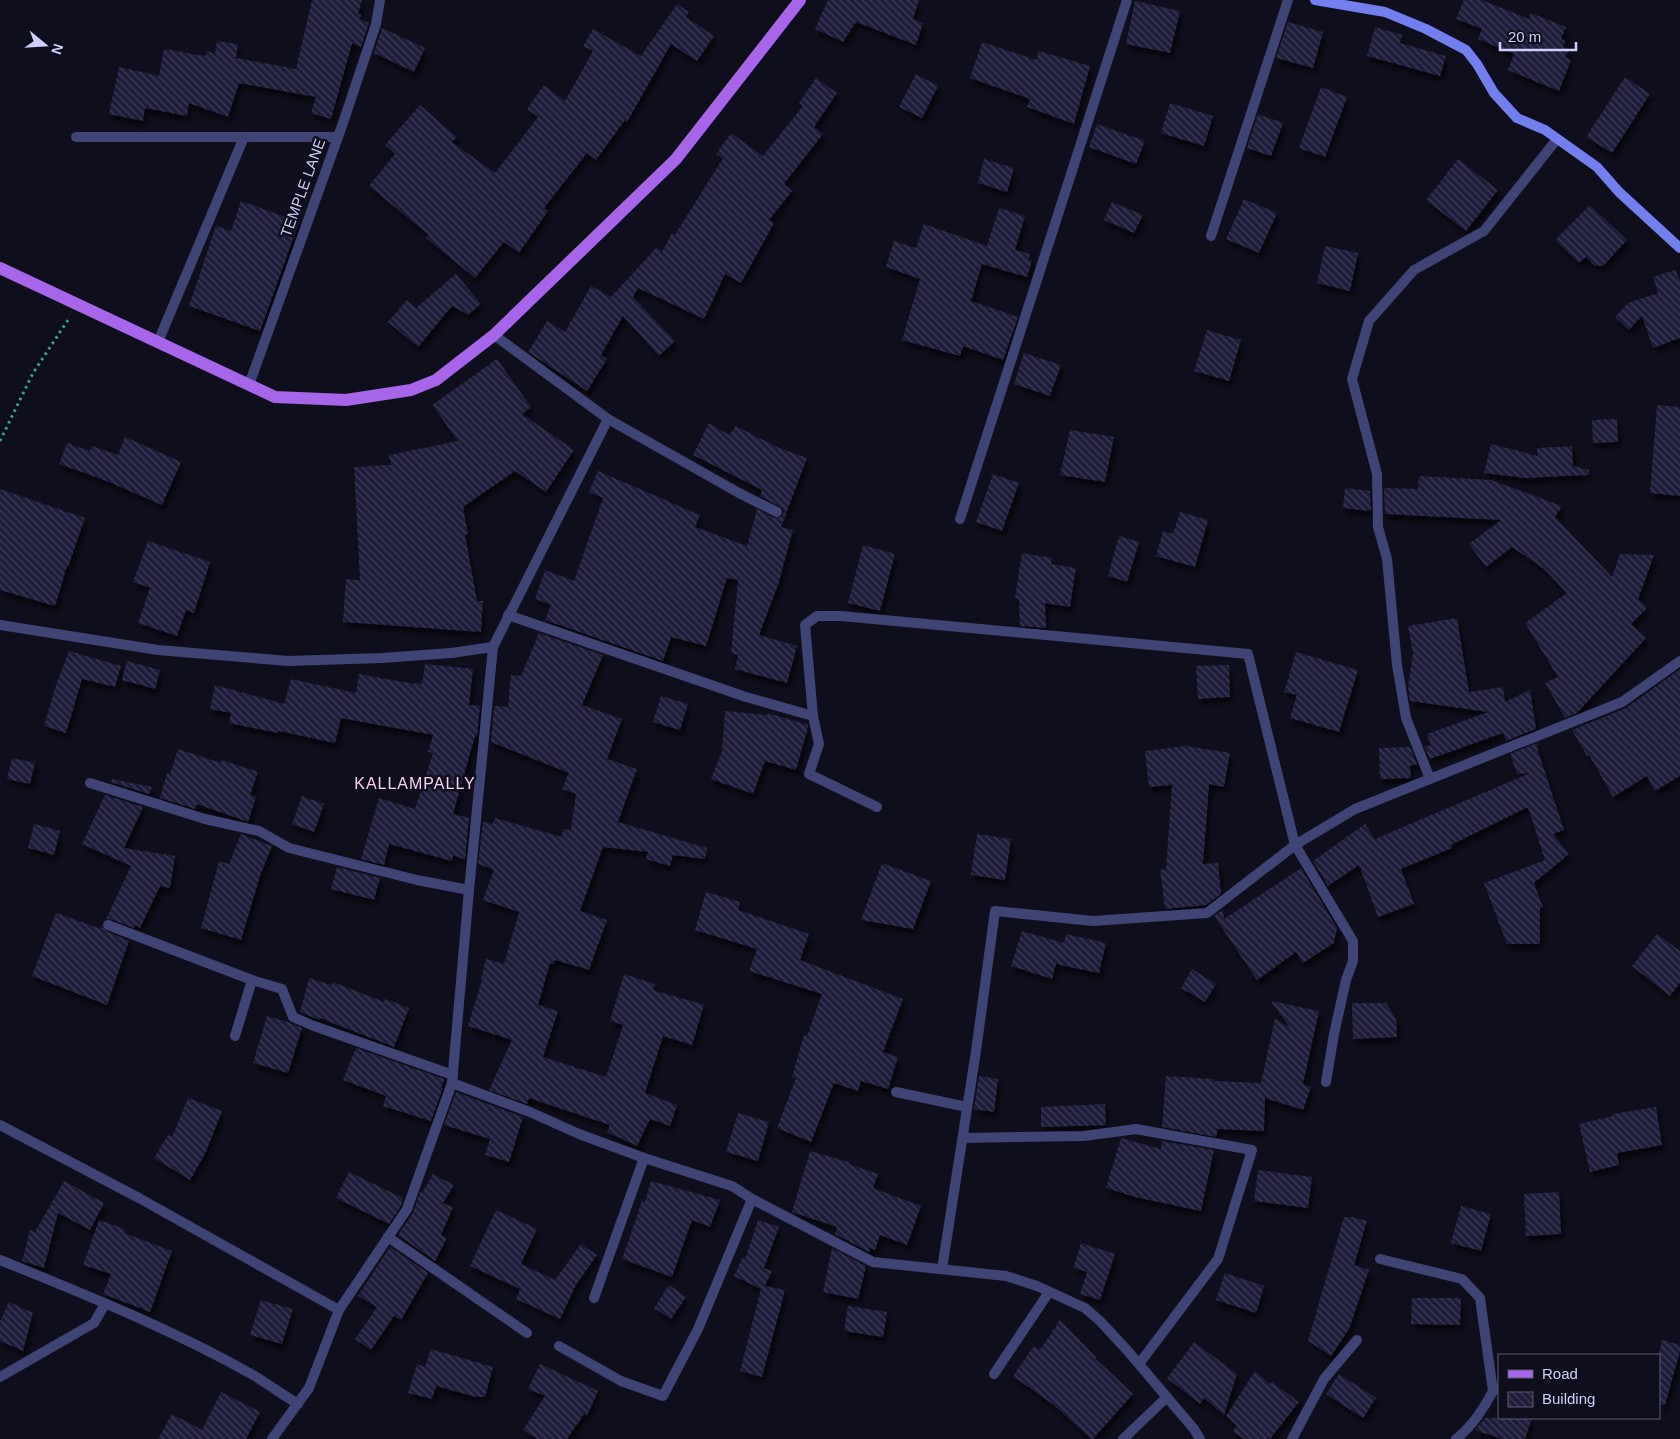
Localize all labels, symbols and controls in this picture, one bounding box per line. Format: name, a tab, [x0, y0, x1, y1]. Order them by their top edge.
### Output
north arrow	[20, 20, 70, 70]
scale bar	[1500, 20, 1576, 52]
text: 20 m	[1508, 28, 1541, 45]
text: N	[48, 42, 67, 56]
street label: TEMPLE LANE	[277, 136, 328, 239]
district label: KALLAMPALLY	[354, 775, 476, 792]
legend	[1498, 1354, 1660, 1419]
text: Road	[1542, 1365, 1578, 1382]
text: Building	[1542, 1390, 1595, 1407]

